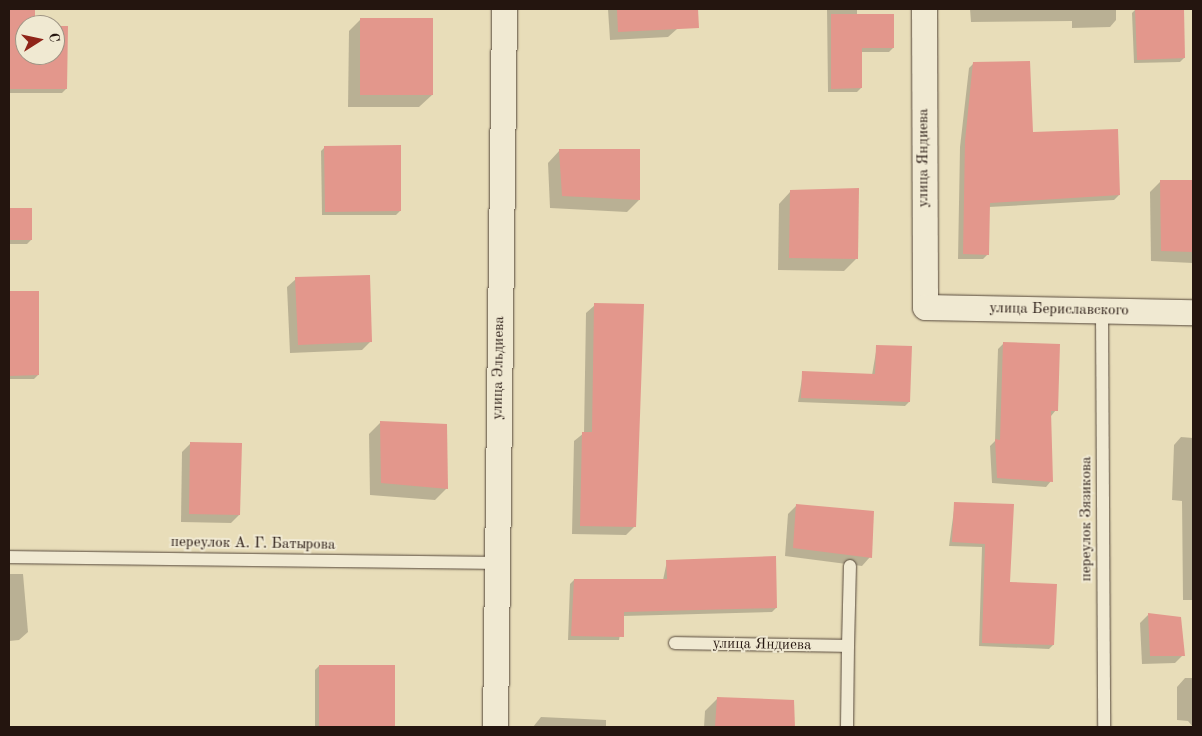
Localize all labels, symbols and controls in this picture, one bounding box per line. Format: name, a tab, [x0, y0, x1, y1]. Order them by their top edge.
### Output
north arrow	[15, 15, 65, 65]
text: С	[46, 32, 61, 43]
street label: улица Яндиева	[915, 109, 933, 207]
street label: улица Бериславского	[989, 300, 1129, 320]
street label: улица Эльдиева	[489, 316, 509, 420]
street label: переулок Зязикова	[1078, 457, 1096, 581]
street label: переулок А. Г. Батырова	[171, 534, 335, 554]
street label: улица Яндиева	[712, 635, 812, 655]

